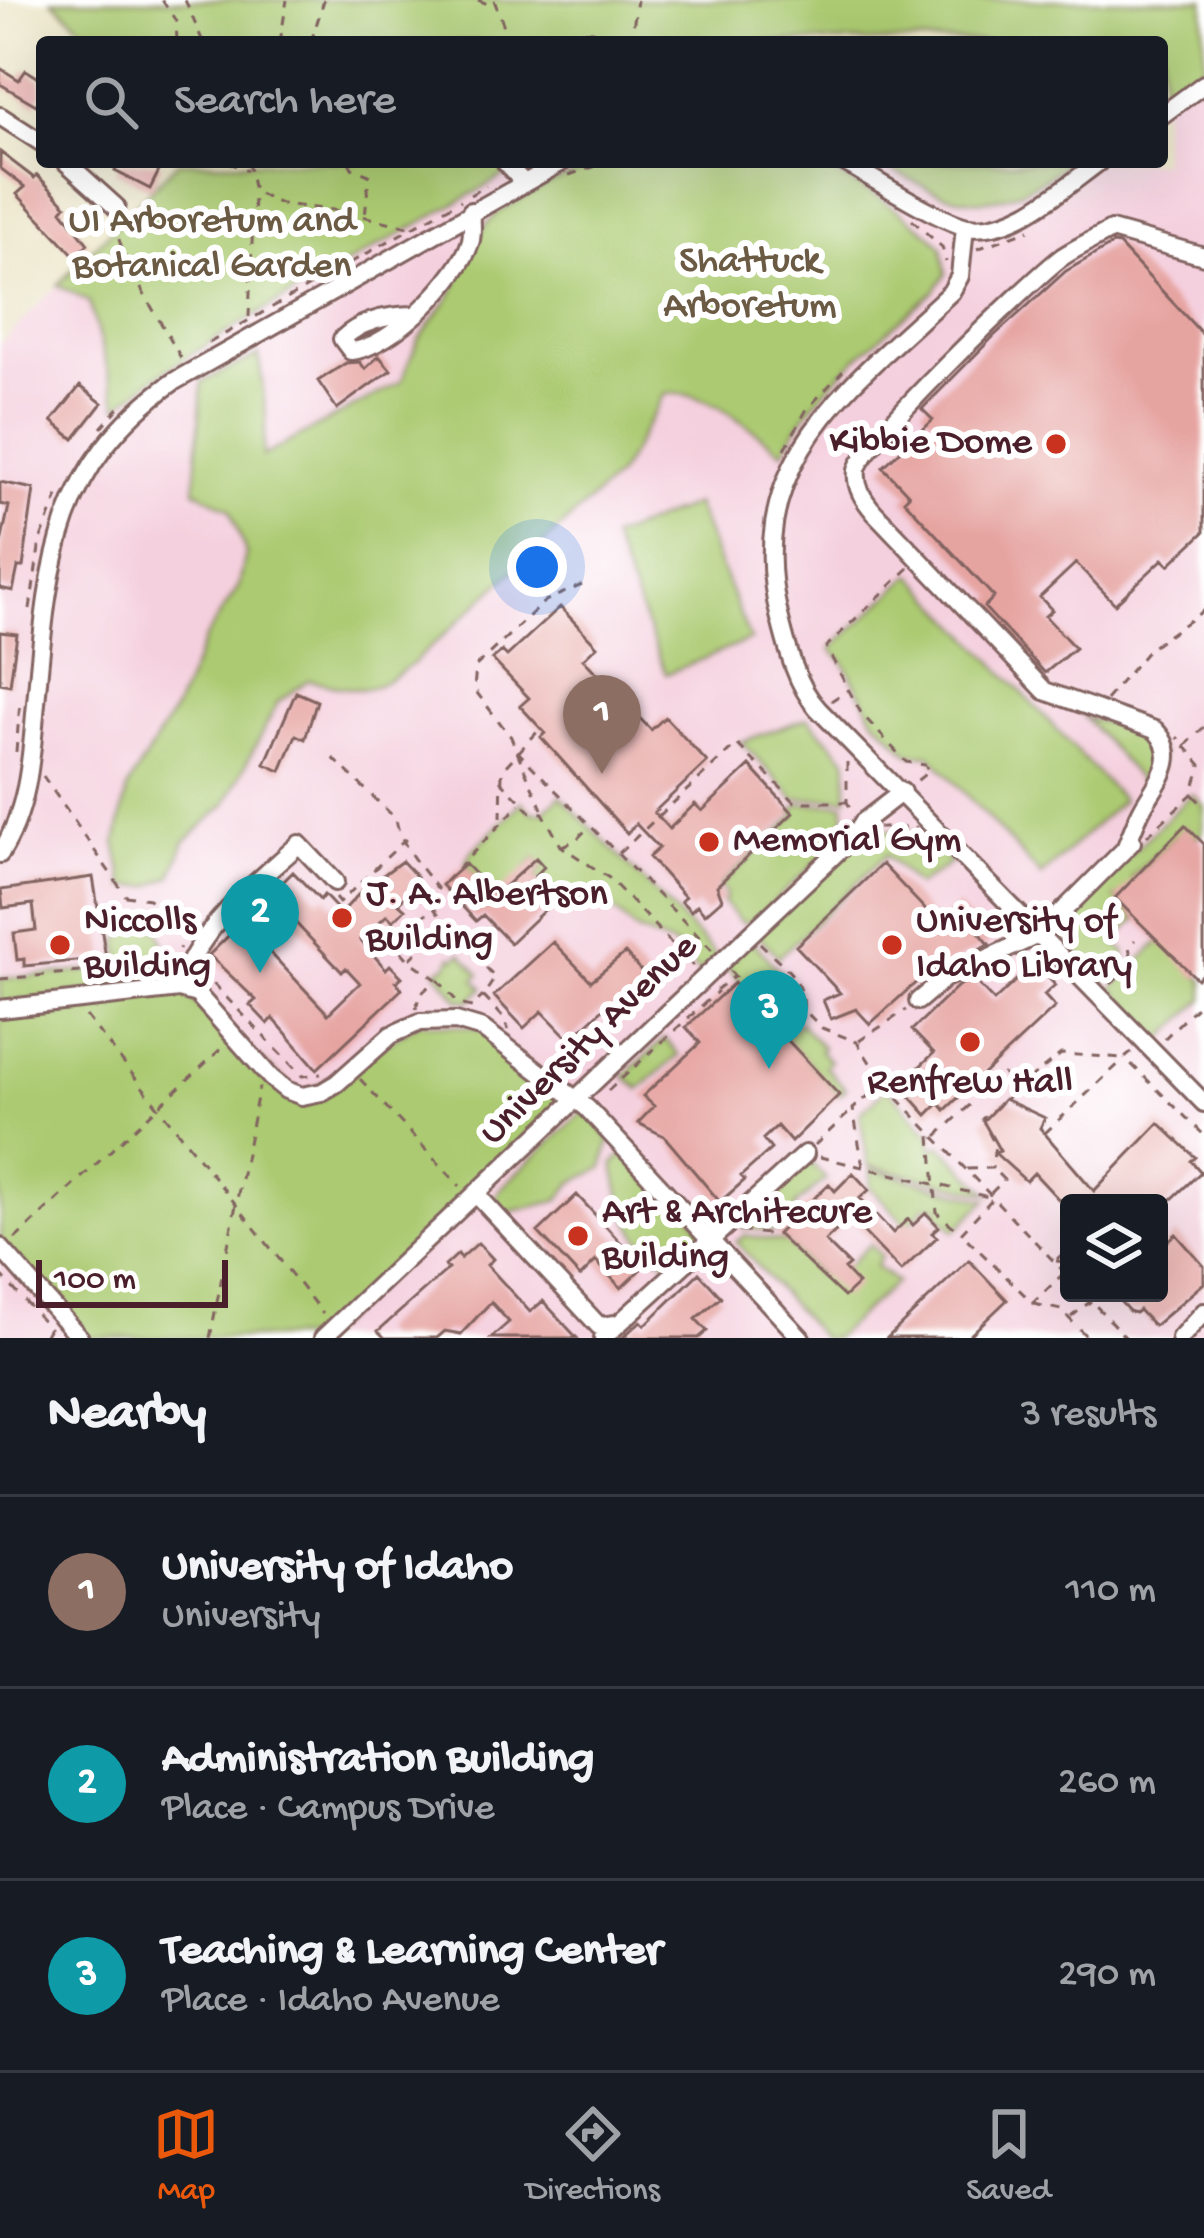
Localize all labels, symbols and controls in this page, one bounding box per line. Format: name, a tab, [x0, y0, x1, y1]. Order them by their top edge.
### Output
search box	[36, 36, 1168, 168]
icon: search	[78, 69, 144, 135]
text: Search here	[174, 76, 396, 129]
park label: UI Arboretum and Botanical Garden	[69, 200, 359, 291]
park label: Shattuck Arboretum	[663, 240, 837, 331]
place label: Kibbie Dome	[830, 421, 1033, 467]
marker: Kibbie Dome	[1043, 431, 1069, 457]
your location	[507, 537, 567, 597]
pin: 1	[563, 675, 641, 774]
place label: Memorial Gym	[733, 819, 961, 865]
marker: Memorial Gym	[696, 829, 722, 855]
place label: J. A. Albertson Building	[365, 873, 608, 964]
pin: 2	[221, 874, 299, 973]
place label: Niccolls Building	[83, 900, 211, 991]
place label: University of Idaho Library	[916, 900, 1132, 991]
marker: J. A. Albertson Building	[329, 905, 355, 931]
street label: University Avenue	[471, 925, 709, 1157]
marker: Niccolls Building	[47, 932, 73, 958]
marker: University of Idaho Library	[879, 932, 905, 958]
pin: 3	[730, 970, 808, 1069]
marker: Renfrew Hall	[957, 1029, 983, 1055]
place label: Renfrew Hall	[867, 1061, 1073, 1107]
place label: Art & Architecure Building	[601, 1191, 873, 1282]
map controls	[1060, 1194, 1168, 1302]
button: layers	[1060, 1194, 1168, 1302]
marker: Art & Architecure Building	[565, 1223, 591, 1249]
scale bar	[36, 1254, 228, 1307]
text: 100 m	[54, 1262, 136, 1300]
text: Nearby	[48, 1386, 206, 1446]
text: 3 results	[1021, 1393, 1156, 1439]
text: University of Idaho	[162, 1542, 513, 1595]
text: 1	[79, 1569, 95, 1615]
text: 110 m	[1065, 1569, 1156, 1615]
text: University	[162, 1595, 321, 1641]
text: Administration Building	[162, 1734, 594, 1787]
text: 2	[77, 1761, 97, 1807]
text: 260 m	[1058, 1761, 1156, 1807]
text: Place · Campus Drive	[162, 1787, 494, 1833]
text: Teaching & Learning Center	[162, 1926, 662, 1979]
text: 3	[77, 1953, 97, 1999]
text: 290 m	[1058, 1953, 1156, 1999]
text: Place · Idaho Avenue	[162, 1979, 499, 2025]
tab: Map	[153, 2101, 219, 2211]
tab: Directions	[526, 2101, 660, 2211]
tab: Saved	[966, 2101, 1051, 2211]

